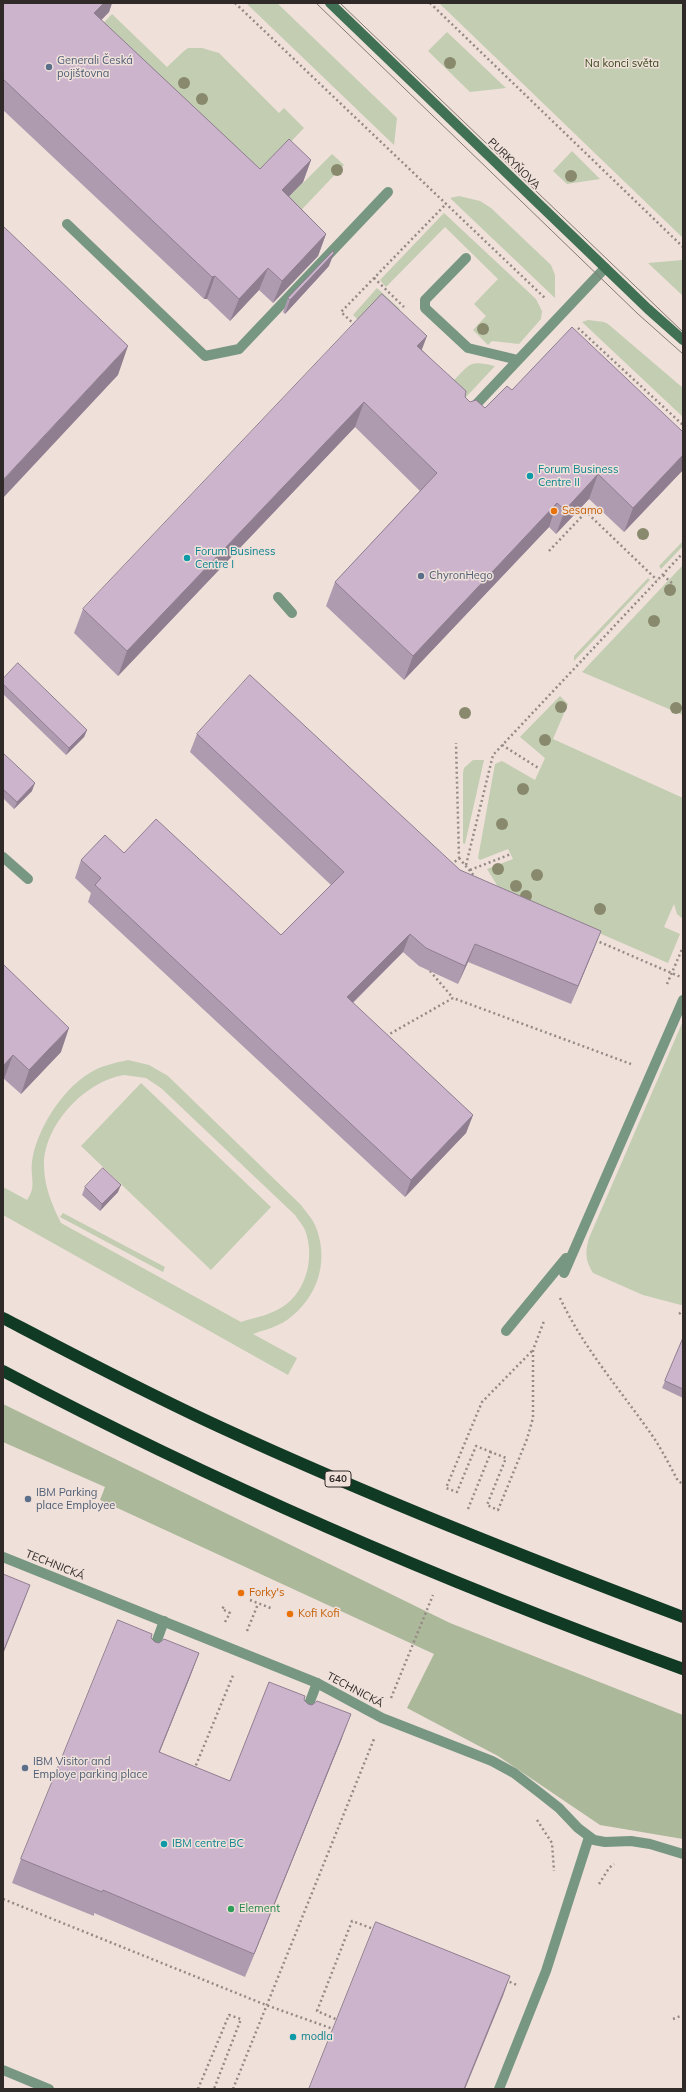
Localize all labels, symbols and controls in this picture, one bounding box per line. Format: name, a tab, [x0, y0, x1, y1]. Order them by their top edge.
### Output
place label: Generali Česká pojišťovna	[57, 54, 133, 80]
park label: Na konci světa	[585, 57, 659, 71]
marker: Generali Česká pojišťovna	[44, 62, 54, 72]
street label: PURKYŇOVA	[485, 136, 543, 192]
place label: Forum Business Centre II	[538, 463, 618, 489]
marker: Forum Business Centre II	[525, 471, 535, 481]
place label: Sesamo	[562, 504, 603, 518]
marker: Sesamo	[549, 506, 559, 516]
place label: Forum Business Centre I	[195, 545, 275, 571]
marker: Forum Business Centre I	[182, 553, 192, 563]
place label: ChyronHego	[429, 569, 493, 583]
marker: ChyronHego	[416, 571, 426, 581]
road number: 640	[325, 1471, 351, 1487]
place label: IBM Parking place Employee	[36, 1486, 115, 1512]
marker: IBM Parking place Employee	[23, 1494, 33, 1504]
street label: TECHNICKÁ	[24, 1547, 86, 1583]
place label: Forky's	[249, 1586, 284, 1600]
marker: Forky's	[236, 1588, 246, 1598]
place label: Kofi Kofi	[298, 1607, 340, 1621]
marker: Kofi Kofi	[285, 1609, 295, 1619]
street label: TECHNICKÁ	[324, 1670, 386, 1710]
place label: IBM Visitor and Employe parking place	[33, 1755, 148, 1781]
marker: IBM Visitor and Employe parking place	[20, 1763, 30, 1773]
place label: IBM centre BC	[172, 1837, 244, 1851]
marker: IBM centre BC	[159, 1839, 169, 1849]
place label: Element	[239, 1902, 280, 1916]
marker: Element	[226, 1904, 236, 1914]
place label: modla	[301, 2030, 333, 2044]
marker: modla	[288, 2032, 298, 2042]

